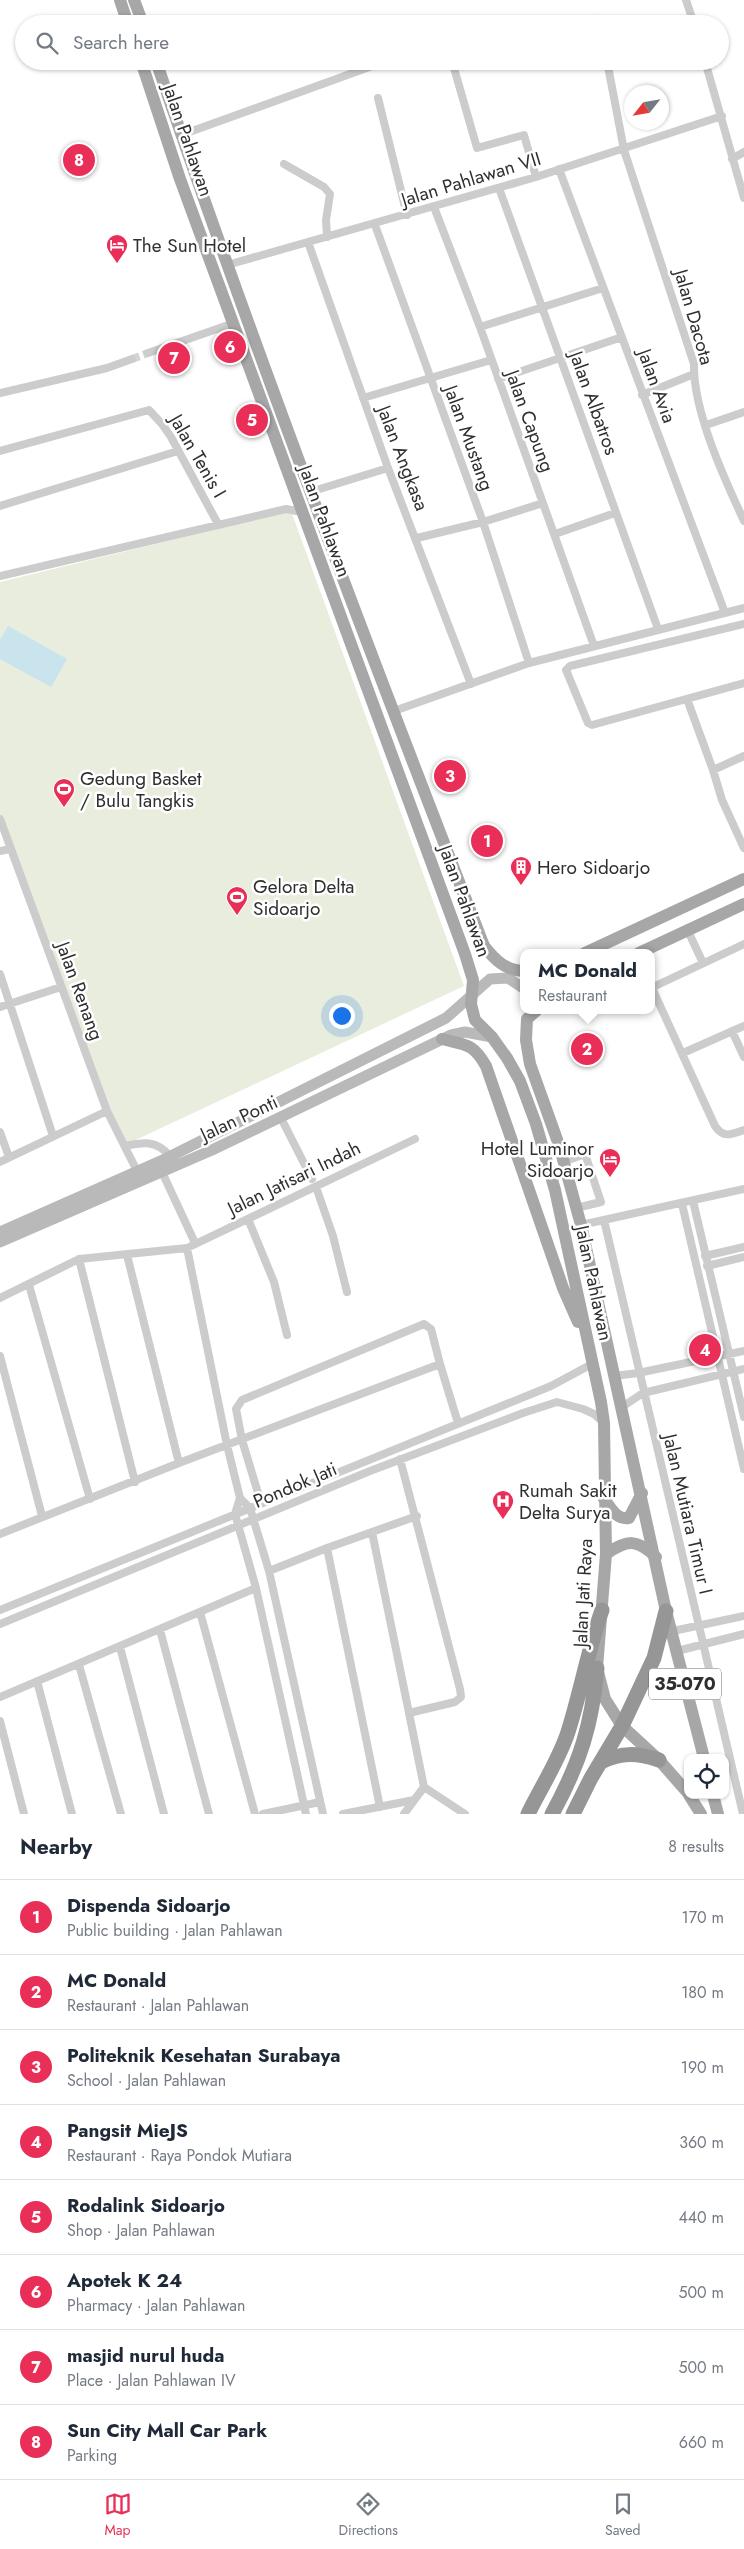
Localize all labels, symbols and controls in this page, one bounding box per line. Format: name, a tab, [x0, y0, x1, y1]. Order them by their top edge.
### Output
search box	[15, 15, 729, 70]
icon: search	[33, 29, 61, 57]
text: Search here	[73, 29, 169, 56]
street label: Jalan Pahlawan	[155, 77, 220, 200]
north arrow	[624, 85, 669, 130]
pin: 8	[63, 141, 95, 179]
street label: Jalan Pahlawan VII	[395, 145, 544, 214]
place label: The Sun Hotel	[133, 232, 246, 259]
hotel icon: The Sun Hotel	[105, 233, 129, 264]
street label: Jalan Dacota	[667, 263, 720, 368]
pin: 6	[214, 328, 246, 366]
pin: 7	[158, 339, 190, 377]
street label: Jalan Avia	[630, 342, 683, 427]
street label: Jalan Albatros	[562, 345, 625, 459]
street label: Jalan Capung	[498, 363, 561, 476]
street label: Jalan Mustang	[436, 379, 501, 494]
street label: Jalan Angkasa	[370, 399, 435, 514]
pin: 5	[236, 401, 268, 439]
street label: Jalan Tenis I	[162, 407, 233, 503]
street label: Jalan Pahlawan	[291, 458, 358, 581]
pin: 3	[434, 757, 466, 795]
place label: Gedung Basket / Bulu Tangkis	[80, 765, 202, 814]
sports icon: Gedung Basket / Bulu Tangkis	[52, 777, 76, 808]
pin: 1	[471, 822, 503, 860]
street label: Jalan Pahlawan	[431, 838, 498, 961]
place label: Hero Sidoarjo	[537, 854, 650, 881]
building icon: Hero Sidoarjo	[509, 855, 533, 886]
place label: Gelora Delta Sidoarjo	[253, 873, 354, 922]
sports icon: Gelora Delta Sidoarjo	[225, 885, 249, 916]
street label: Jalan Renang	[49, 935, 110, 1044]
popup	[520, 949, 655, 1014]
text: MC Donald	[538, 957, 637, 984]
text: Restaurant	[538, 984, 607, 1007]
your location	[329, 1003, 355, 1029]
pin: 2	[571, 1030, 603, 1068]
street label: Jalan Ponti	[193, 1088, 282, 1149]
street label: Jalan Jatisari Indah	[220, 1134, 365, 1223]
place label: Hotel Luminor Sidoarjo	[481, 1135, 594, 1184]
hotel icon: Hotel Luminor Sidoarjo	[598, 1147, 622, 1178]
street label: Jalan Pahlawan	[568, 1220, 619, 1343]
pin: 4	[689, 1331, 721, 1369]
street label: Jalan Mutiara Timur I	[656, 1428, 720, 1597]
street label: Pondok Jati	[249, 1455, 341, 1515]
place label: Rumah Sakit Delta Surya	[519, 1477, 617, 1526]
hospital icon: Rumah Sakit Delta Surya	[491, 1489, 515, 1520]
street label: Jalan Jati Raya	[567, 1538, 599, 1651]
road number: 35-070	[649, 1668, 721, 1700]
map controls	[684, 1754, 729, 1799]
button: locate	[684, 1754, 729, 1799]
text: Nearby	[20, 1832, 92, 1862]
text: 8 results	[668, 1835, 724, 1858]
text: Dispenda Sidoarjo	[67, 1892, 231, 1919]
text: 1	[32, 1906, 40, 1929]
text: 170 m	[682, 1906, 724, 1929]
text: Public building · Jalan Pahlawan	[67, 1919, 283, 1942]
text: MC Donald	[67, 1967, 166, 1994]
text: 2	[31, 1981, 41, 2004]
text: 180 m	[681, 1981, 724, 2004]
text: Restaurant · Jalan Pahlawan	[67, 1994, 249, 2017]
text: Politeknik Kesehatan Surabaya	[67, 2042, 341, 2069]
text: 3	[31, 2056, 41, 2079]
text: 190 m	[681, 2056, 724, 2079]
text: School · Jalan Pahlawan	[67, 2069, 226, 2092]
text: Pangsit MieJS	[67, 2117, 188, 2144]
text: 4	[30, 2131, 42, 2154]
text: 360 m	[679, 2131, 724, 2154]
text: Restaurant · Raya Pondok Mutiara	[67, 2144, 292, 2167]
text: Rodalink Sidoarjo	[67, 2192, 225, 2219]
text: 5	[31, 2206, 41, 2229]
text: 440 m	[678, 2206, 724, 2229]
text: Shop · Jalan Pahlawan	[67, 2219, 215, 2242]
text: Apotek K 24	[67, 2267, 182, 2294]
text: 6	[31, 2281, 41, 2304]
text: 500 m	[678, 2281, 724, 2304]
text: Pharmacy · Jalan Pahlawan	[67, 2294, 245, 2317]
text: masjid nurul huda	[67, 2342, 224, 2369]
text: 7	[31, 2356, 41, 2379]
text: 500 m	[678, 2356, 724, 2379]
text: Place · Jalan Pahlawan IV	[67, 2369, 235, 2392]
text: Sun City Mall Car Park	[67, 2417, 267, 2444]
text: 8	[31, 2431, 41, 2454]
text: 660 m	[679, 2431, 724, 2454]
text: Parking	[67, 2444, 117, 2467]
tab: Map	[104, 2490, 132, 2540]
tab: Directions	[339, 2490, 398, 2540]
tab: Saved	[605, 2490, 640, 2540]

